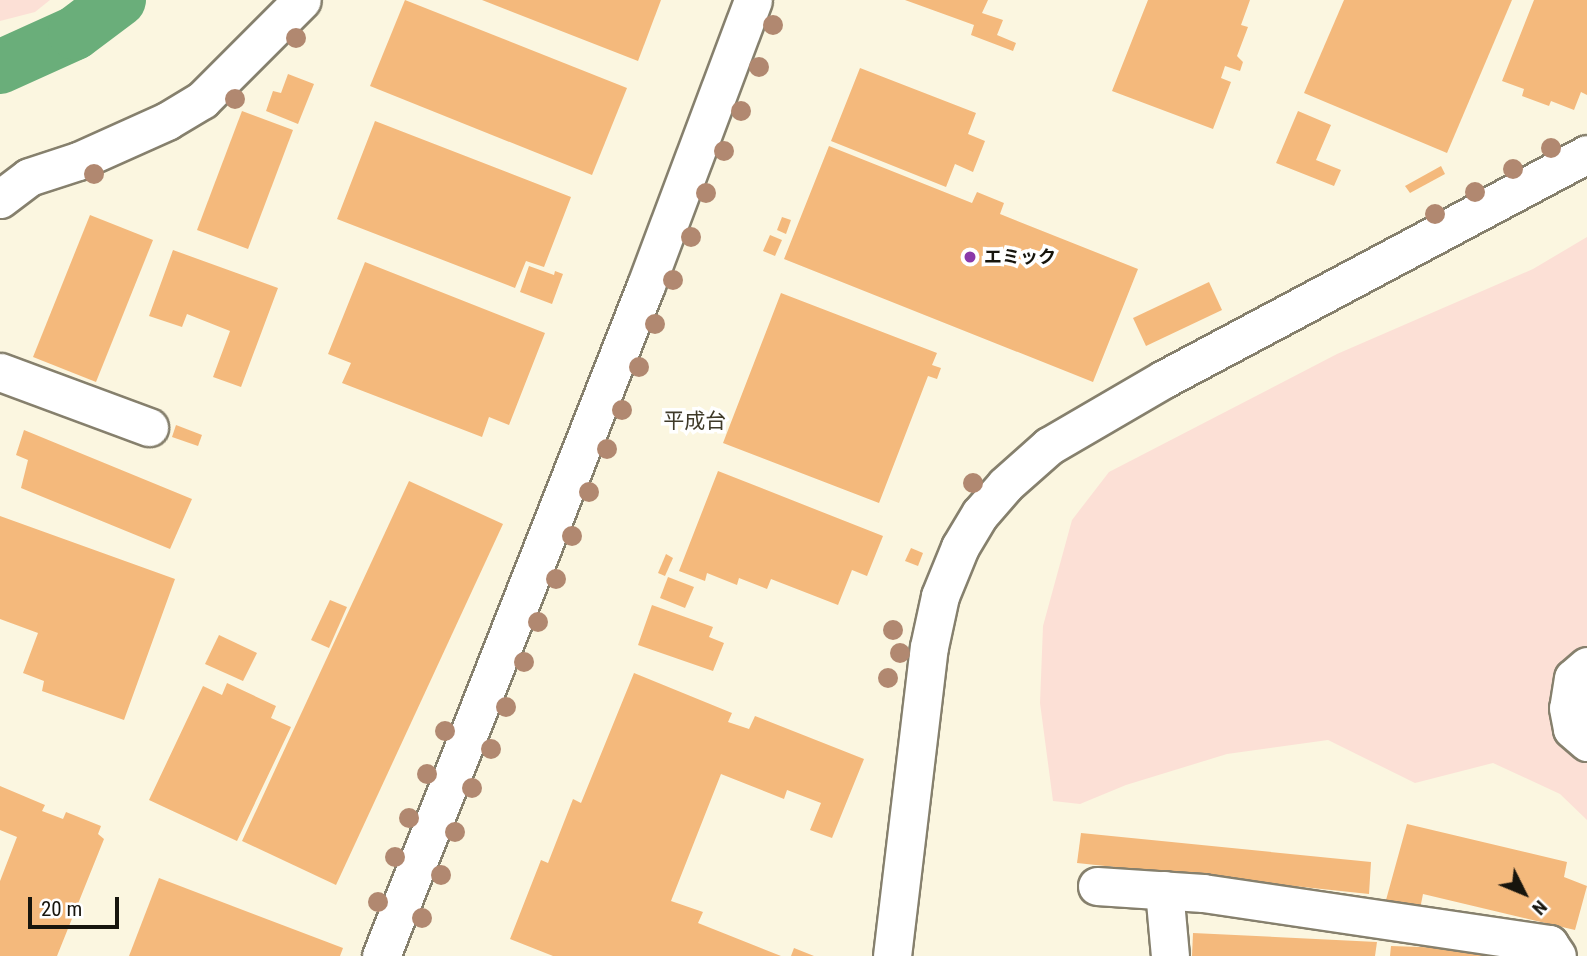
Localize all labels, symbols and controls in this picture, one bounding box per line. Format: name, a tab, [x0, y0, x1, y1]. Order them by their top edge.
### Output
place label: エミック	[984, 246, 1056, 268]
marker: エミック	[962, 249, 978, 265]
district label: 平成台	[664, 408, 726, 434]
north arrow	[1489, 858, 1559, 928]
scale bar	[32, 883, 122, 927]
text: N	[1527, 896, 1552, 920]
text: 20 m	[41, 897, 82, 921]

